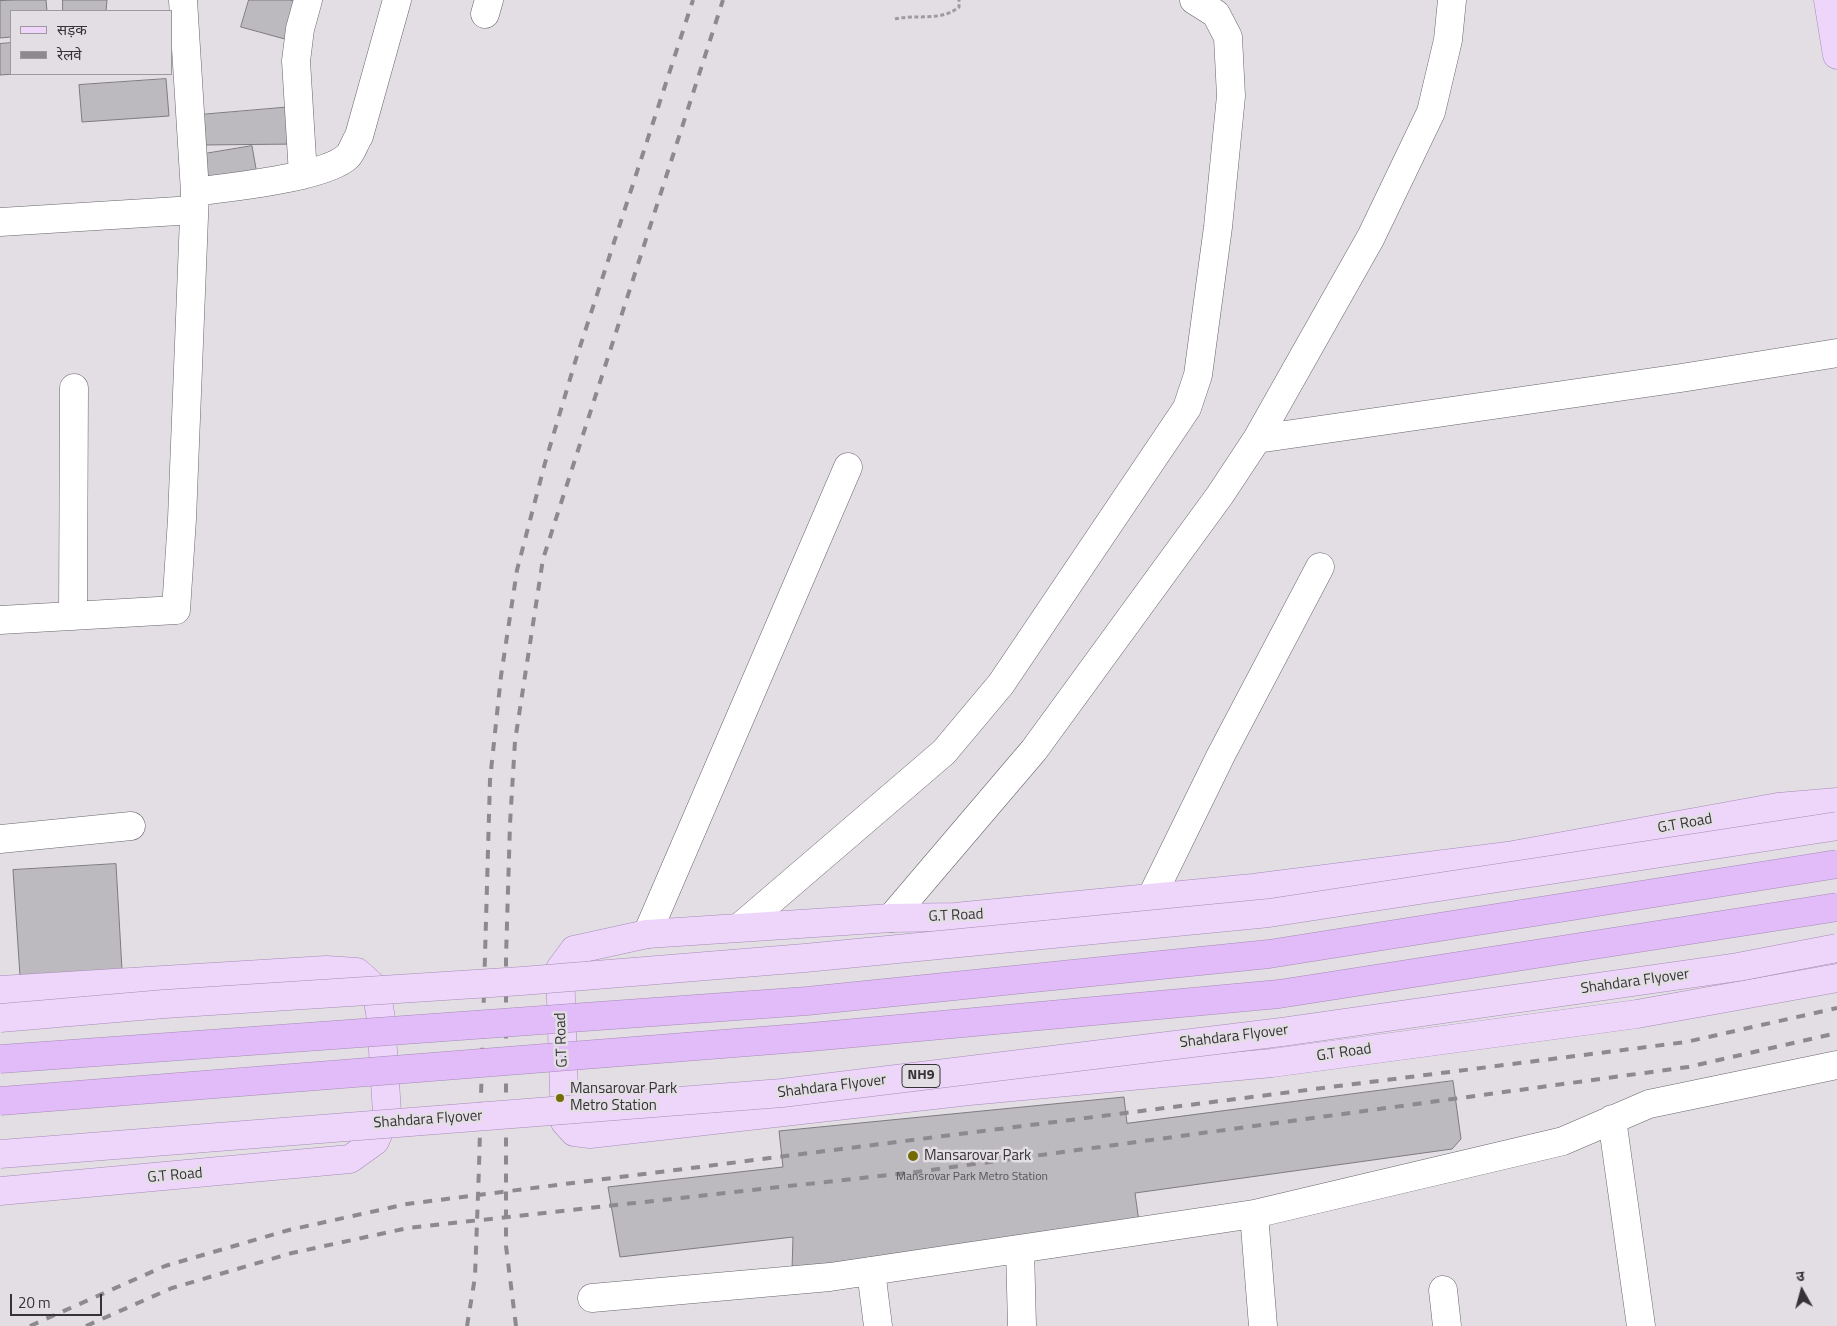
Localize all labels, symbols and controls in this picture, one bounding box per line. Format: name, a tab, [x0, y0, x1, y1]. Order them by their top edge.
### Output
legend	[10, 10, 172, 75]
text: सड़क	[57, 18, 87, 41]
text: रेलवे	[57, 43, 82, 66]
street label: G.T Road	[1656, 810, 1714, 838]
street label: G.T Road	[928, 906, 984, 926]
street label: Shahdara Flyover	[1580, 965, 1690, 999]
street label: G.T Road	[552, 1012, 572, 1068]
street label: Shahdara Flyover	[1179, 1021, 1289, 1053]
street label: G.T Road	[1315, 1040, 1373, 1066]
road number: NH9	[902, 1064, 940, 1088]
street label: Shahdara Flyover	[777, 1071, 887, 1103]
place label: Mansarovar Park Metro Station	[570, 1080, 677, 1115]
marker: Mansarovar Park Metro Station	[554, 1092, 566, 1104]
street label: Shahdara Flyover	[373, 1107, 483, 1133]
place label: Mansarovar Park	[924, 1147, 1031, 1165]
marker: Mansarovar Park	[906, 1149, 920, 1163]
street label: G.T Road	[147, 1165, 203, 1187]
house number: Mansrovar Park Metro Station	[896, 1170, 1048, 1184]
text: उ	[1795, 1265, 1805, 1287]
north arrow	[1777, 1266, 1827, 1316]
scale bar	[12, 1284, 105, 1316]
text: 20 m	[18, 1291, 51, 1314]

